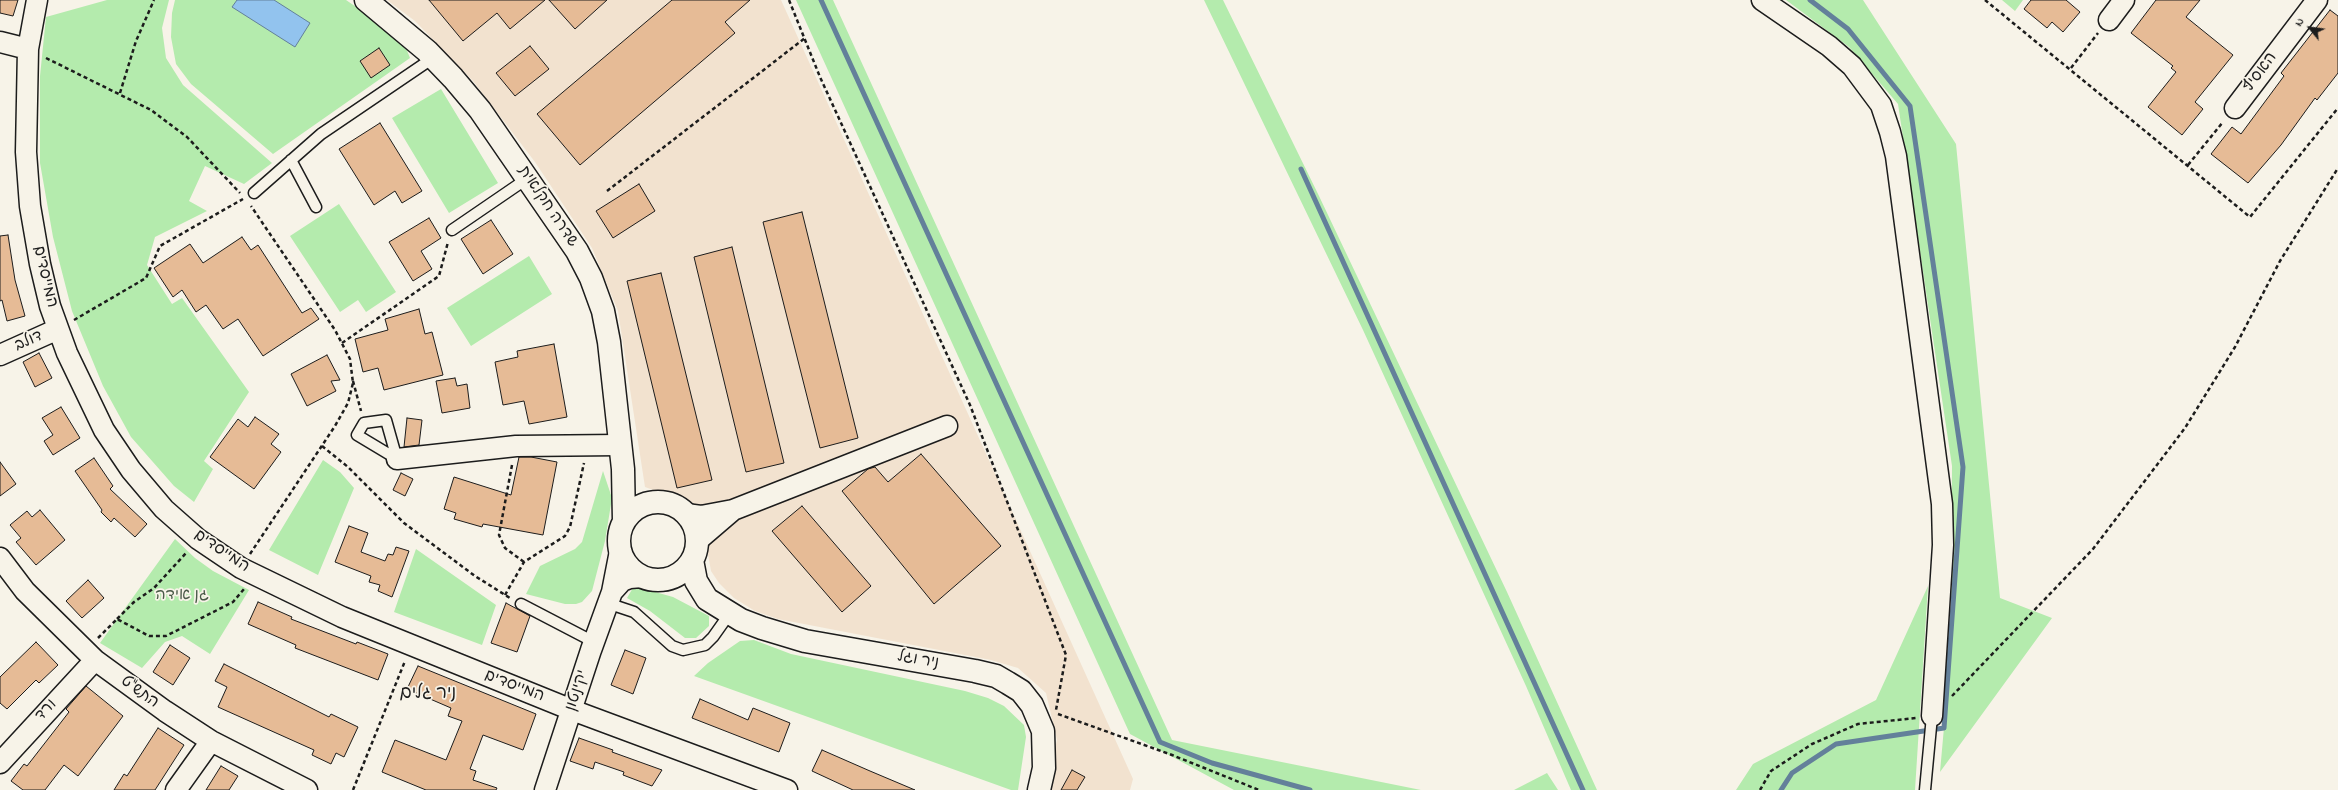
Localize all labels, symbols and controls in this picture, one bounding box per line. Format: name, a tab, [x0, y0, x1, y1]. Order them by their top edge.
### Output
north arrow	[2290, 8, 2330, 48]
text: N	[2291, 15, 2308, 29]
street label: האסיף	[2240, 49, 2282, 97]
street label: שדרה חקלאית	[513, 163, 581, 251]
street label: המייסדים	[28, 244, 60, 310]
street label: דולב	[12, 327, 46, 357]
street label: המייסדים	[190, 526, 252, 578]
park label: גן אידה	[155, 586, 209, 606]
street label: ניר וגל	[896, 648, 940, 674]
street label: המייסדים	[481, 667, 547, 707]
street label: יקינטון	[562, 668, 594, 714]
street label: התש"ט	[116, 673, 162, 713]
district label: ניר גלים	[400, 684, 456, 706]
street label: ורד	[32, 696, 62, 726]

